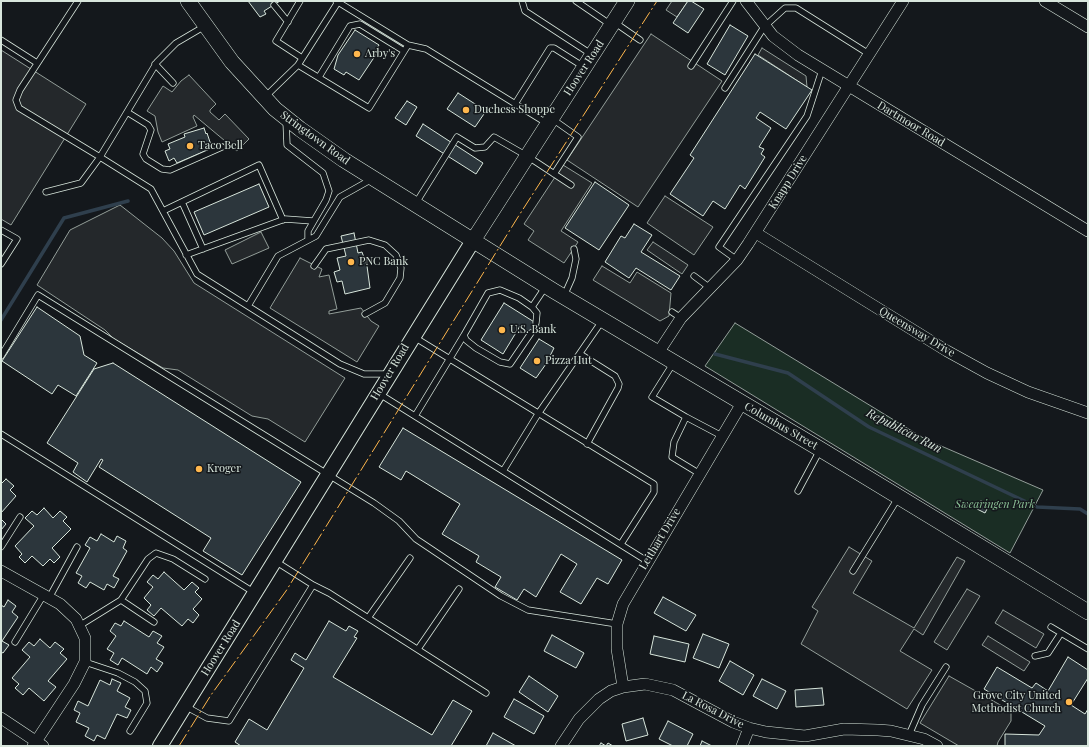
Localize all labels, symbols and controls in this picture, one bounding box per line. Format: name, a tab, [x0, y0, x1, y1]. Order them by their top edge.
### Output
street label: Hoover Road	[561, 38, 607, 98]
place label: Arby's	[365, 47, 395, 61]
marker: Arby's	[352, 49, 362, 59]
street label: Dartmoor Road	[875, 99, 947, 149]
place label: Duchess Shoppe	[474, 103, 555, 117]
marker: Duchess Shoppe	[461, 105, 471, 115]
street label: Stringtown Road	[278, 108, 352, 168]
place label: Taco Bell	[198, 139, 243, 153]
marker: Taco Bell	[185, 141, 195, 151]
street label: Knapp Drive	[766, 152, 810, 212]
place label: PNC Bank	[359, 255, 408, 269]
marker: PNC Bank	[346, 257, 356, 267]
street label: Queensway Drive	[877, 304, 957, 360]
place label: U.S. Bank	[510, 323, 556, 337]
marker: U.S. Bank	[497, 325, 507, 335]
street label: Hoover Road	[368, 341, 412, 403]
place label: Pizza Hut	[545, 354, 592, 368]
marker: Pizza Hut	[532, 356, 542, 366]
street label: Columbus Street	[742, 400, 820, 452]
water label: Republican Run	[864, 406, 944, 456]
place label: Kroger	[207, 462, 241, 476]
marker: Kroger	[194, 464, 204, 474]
park label: Swearingen Park	[955, 498, 1035, 512]
street label: Leithart Drive	[636, 506, 684, 572]
street label: Hoover Road	[199, 618, 243, 678]
street label: La Rosa Drive	[680, 689, 746, 731]
place label: Grove City United Methodist Church	[972, 689, 1061, 715]
marker: Grove City United Methodist Church	[1064, 697, 1074, 707]

